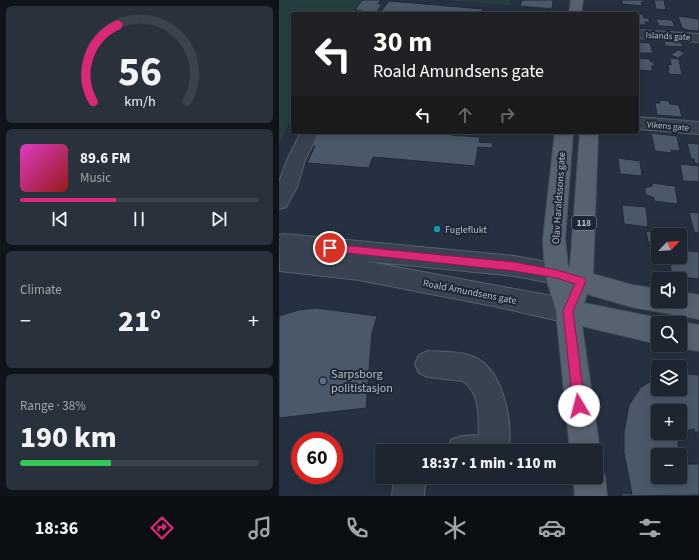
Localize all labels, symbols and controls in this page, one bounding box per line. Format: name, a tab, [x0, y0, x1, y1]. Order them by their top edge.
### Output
text: 30 m	[373, 22, 432, 62]
icon: left	[307, 28, 359, 80]
street label: Islands gate	[645, 29, 691, 44]
text: 56	[118, 42, 161, 102]
text: Roald Amundsens gate	[373, 59, 544, 84]
text: km/h	[124, 91, 155, 112]
icon: left	[412, 104, 434, 126]
icon: ahead	[454, 104, 476, 126]
icon: right	[496, 104, 518, 126]
street label: Vikens gate	[646, 118, 690, 135]
text: 89.6 FM	[80, 148, 131, 169]
street label: Olav Haraldssons gate	[549, 152, 569, 245]
text: Music	[80, 169, 111, 187]
icon: previous	[49, 208, 71, 230]
icon: pause	[128, 208, 150, 230]
icon: next	[208, 208, 230, 230]
road number: 118	[572, 216, 596, 230]
place label: Fugleflukt	[445, 223, 487, 237]
marker: Fugleflukt	[432, 224, 442, 234]
north arrow	[651, 228, 687, 264]
map controls	[651, 228, 687, 484]
pin	[313, 231, 347, 265]
icon: arrive	[319, 237, 341, 259]
button: sound	[651, 272, 687, 308]
street label: Roald Amundsens gate	[422, 276, 518, 308]
text: Climate	[20, 281, 62, 299]
text: 21°	[118, 300, 161, 343]
text: −	[20, 305, 31, 337]
text: +	[248, 305, 259, 337]
button: search	[651, 316, 687, 352]
button: layers	[651, 360, 687, 396]
place label: Sarpsborg politistasjon	[331, 366, 393, 397]
marker: Sarpsborg politistasjon	[318, 376, 328, 386]
position arrow	[558, 385, 600, 427]
text: Range · 38%	[20, 397, 86, 415]
button: +	[651, 404, 687, 440]
text: 190 km	[20, 416, 117, 459]
speed limit sign: 60	[291, 432, 343, 484]
button: −	[651, 448, 687, 484]
text: 18:37 · 1 min · 110 m	[422, 453, 556, 474]
icon: directions	[148, 514, 176, 542]
icon: music	[246, 514, 274, 542]
icon: phone	[343, 514, 371, 542]
icon: climate	[441, 514, 469, 542]
icon: car	[538, 514, 566, 542]
icon: filters	[636, 514, 664, 542]
text: 18:36	[35, 516, 78, 541]

